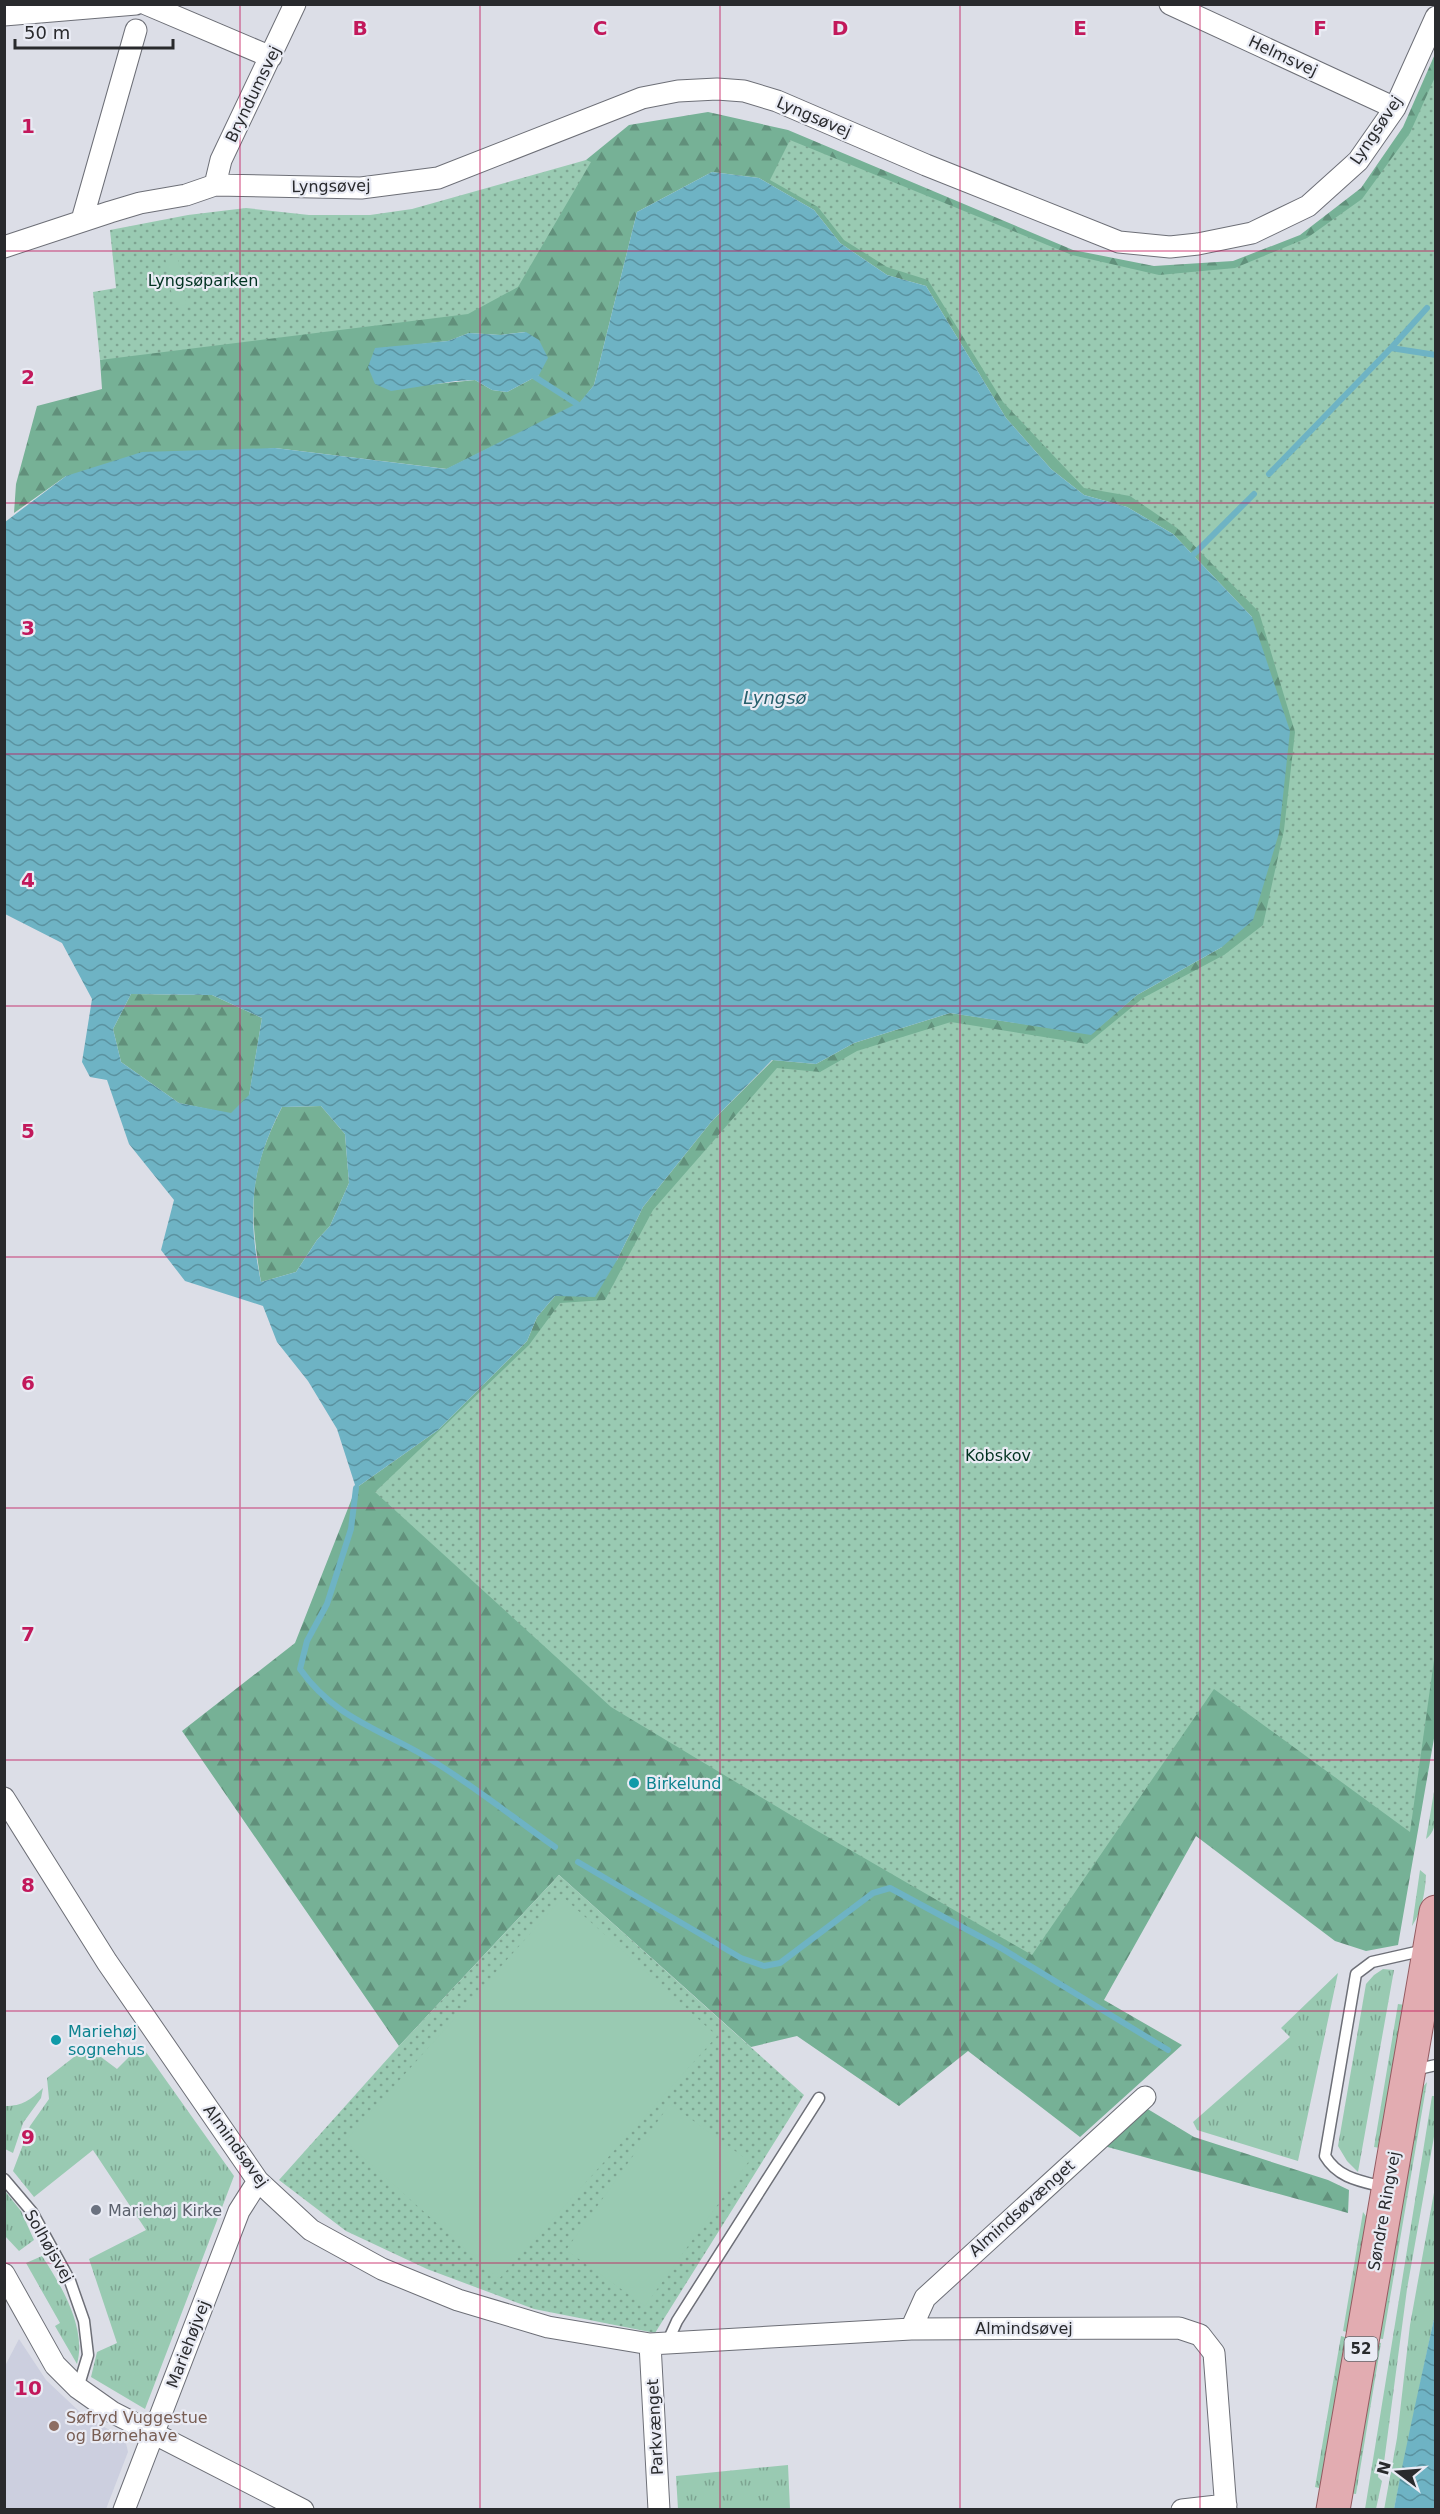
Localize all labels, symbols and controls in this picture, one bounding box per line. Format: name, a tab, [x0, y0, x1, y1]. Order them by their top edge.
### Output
scale bar	[15, 12, 172, 50]
text: B	[352, 16, 368, 40]
text: C	[593, 16, 607, 40]
text: D	[832, 16, 848, 40]
text: E	[1073, 16, 1087, 40]
text: F	[1313, 16, 1327, 40]
text: 50 m	[24, 22, 70, 43]
street label: Helmsvej	[1245, 32, 1321, 80]
street label: Bryndumsvej	[221, 43, 285, 145]
street label: Lyngsøvej	[1346, 92, 1406, 168]
street label: Lyngsøvej	[774, 93, 854, 141]
text: 1	[21, 114, 35, 138]
street label: Lyngsøvej	[291, 176, 371, 196]
park label: Lyngsøparken	[148, 271, 258, 290]
text: 2	[21, 365, 35, 389]
text: 3	[21, 616, 35, 640]
water label: Lyngsø	[743, 687, 808, 708]
text: 4	[21, 868, 35, 892]
text: 5	[21, 1119, 35, 1143]
text: 6	[21, 1371, 35, 1395]
park label: Kobskov	[965, 1446, 1031, 1465]
text: 7	[21, 1622, 35, 1646]
place label: Birkelund	[646, 1774, 721, 1793]
marker: Birkelund	[627, 1776, 641, 1790]
text: 8	[21, 1873, 35, 1897]
place label: Mariehøj sognehus	[68, 2022, 145, 2059]
marker: Mariehøj sognehus	[49, 2033, 63, 2047]
street label: Almindsøvej	[200, 2101, 272, 2191]
text: 9	[21, 2125, 35, 2149]
street label: Søndre Ringvej	[1364, 2150, 1404, 2272]
street label: Almindsøvænget	[965, 2156, 1079, 2260]
place label: Mariehøj Kirke	[108, 2201, 222, 2220]
marker: Mariehøj Kirke	[89, 2203, 103, 2217]
street label: Solhøjsvej	[21, 2206, 77, 2286]
street label: Mariehøjvej	[163, 2297, 213, 2391]
street label: Almindsøvej	[975, 2319, 1073, 2338]
road number: 52	[1344, 2337, 1378, 2361]
text: 10	[14, 2376, 42, 2400]
street label: Parkvænget	[643, 2378, 667, 2476]
place label: Søfryd Vuggestue og Børnehave	[66, 2408, 208, 2445]
marker: Søfryd Vuggestue og Børnehave	[47, 2419, 61, 2433]
north arrow	[1368, 2442, 1428, 2502]
text: N	[1373, 2459, 1395, 2477]

